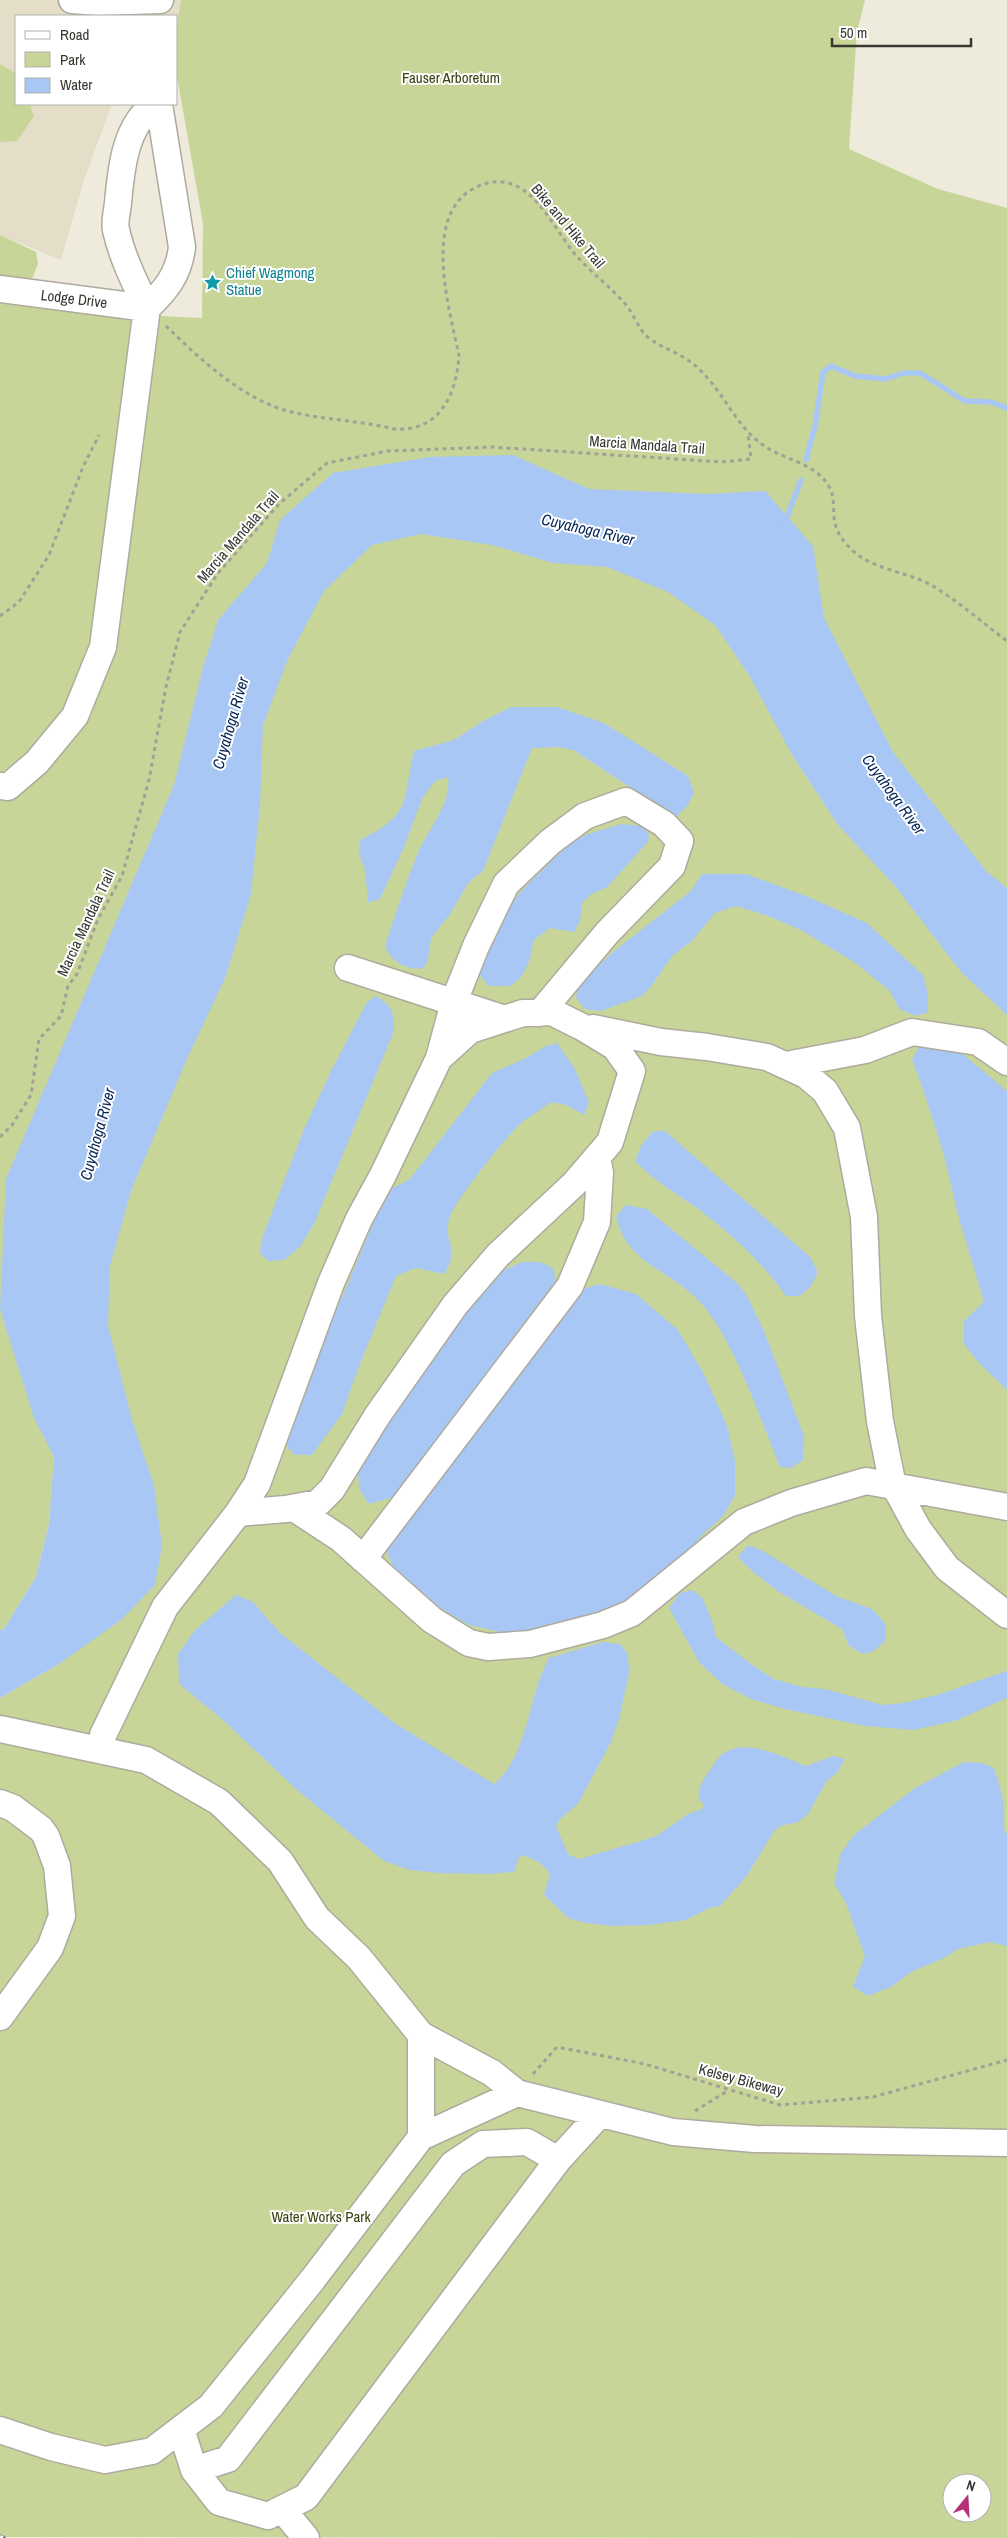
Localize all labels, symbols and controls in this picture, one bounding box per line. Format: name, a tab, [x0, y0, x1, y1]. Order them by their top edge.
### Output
legend	[15, 15, 178, 105]
scale bar	[832, 15, 971, 47]
text: 50 m	[840, 22, 867, 43]
text: Road	[60, 24, 89, 45]
text: Park	[60, 49, 86, 70]
park label: Fauser Arboretum	[402, 67, 500, 88]
text: Water	[60, 74, 92, 95]
street label: Bike and Hike Trail	[527, 179, 610, 273]
place label: Chief Wagmong Statue	[226, 262, 315, 300]
place icon: Chief Wagmong Statue	[202, 272, 222, 292]
street label: Lodge Drive	[40, 284, 109, 313]
street label: Marcia Mandala Trail	[589, 430, 705, 459]
street label: Marcia Mandala Trail	[192, 486, 283, 587]
water label: Cuyahoga River	[539, 508, 637, 551]
water label: Cuyahoga River	[206, 674, 254, 772]
water label: Cuyahoga River	[857, 749, 931, 839]
street label: Marcia Mandala Trail	[52, 866, 119, 980]
water label: Cuyahoga River	[74, 1085, 120, 1183]
street label: Kelsey Bikeway	[696, 2058, 787, 2101]
park label: Water Works Park	[271, 2206, 371, 2227]
north arrow	[942, 2473, 992, 2523]
text: N	[964, 2476, 978, 2495]

